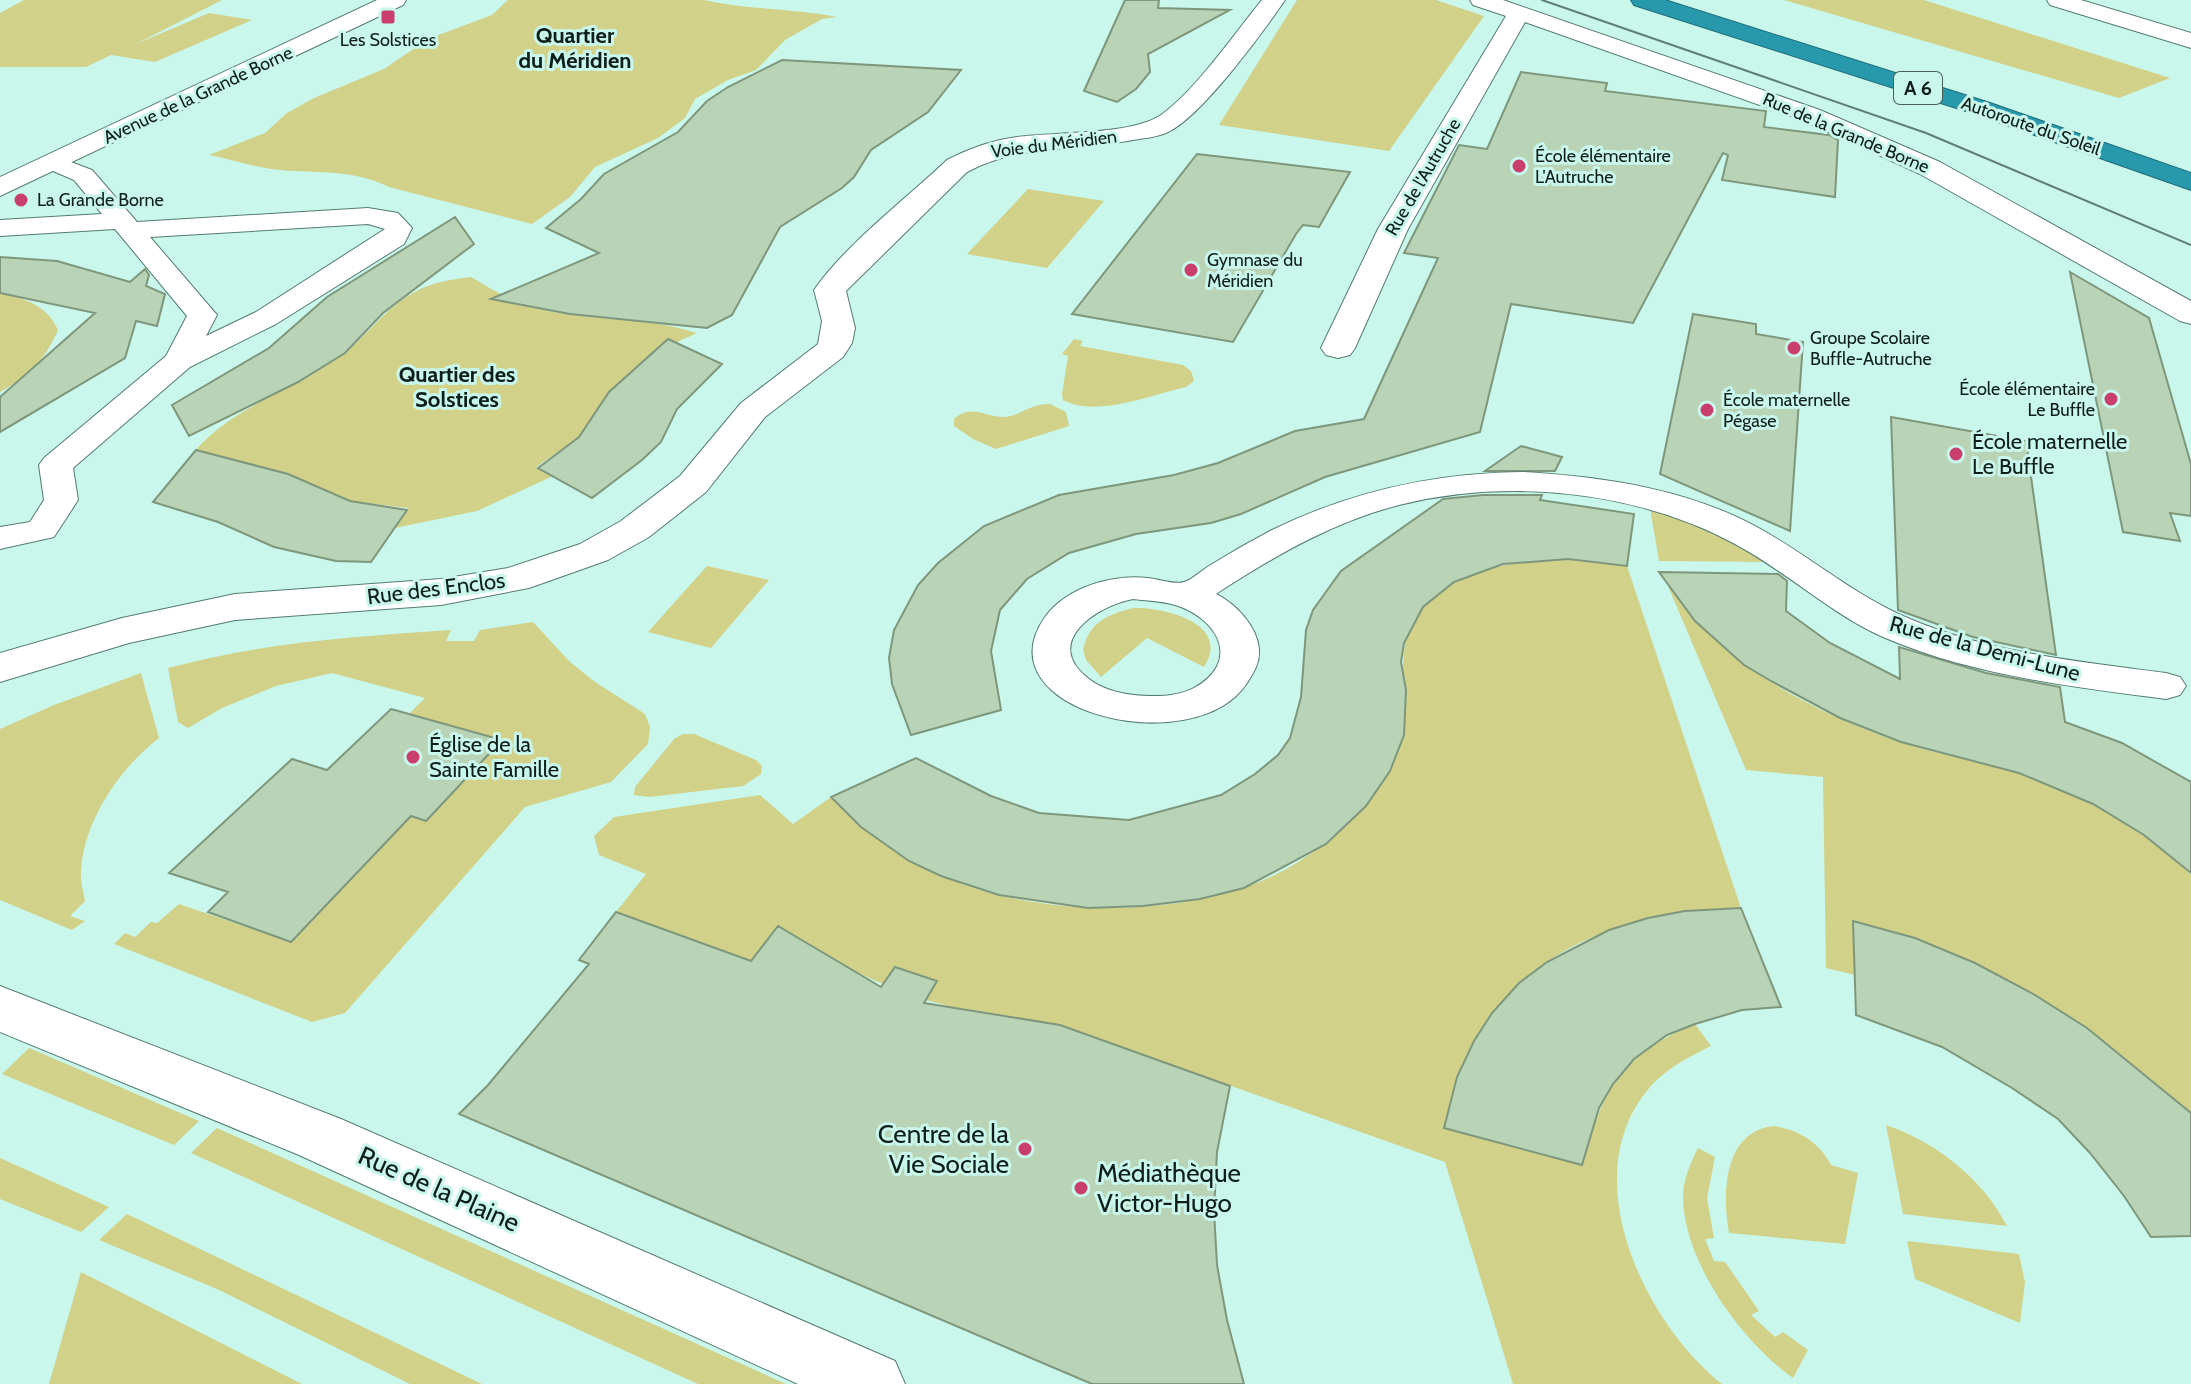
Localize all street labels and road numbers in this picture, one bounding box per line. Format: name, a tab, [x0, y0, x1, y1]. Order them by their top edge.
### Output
street label: Avenue de la Grande Borne	[100, 41, 296, 149]
road number: A 6	[1894, 72, 1942, 104]
street label: Rue de la Grande Borne	[1759, 88, 1933, 178]
street label: Autoroute du Soleil	[1959, 92, 2104, 160]
street label: Rue de l'Autruche	[1381, 114, 1465, 240]
street label: Voie du Méridien	[990, 125, 1118, 163]
street label: Rue des Enclos	[366, 567, 507, 610]
street label: Rue de la Demi-Lune	[1887, 610, 2083, 687]
street label: Rue de la Plaine	[353, 1139, 525, 1239]

